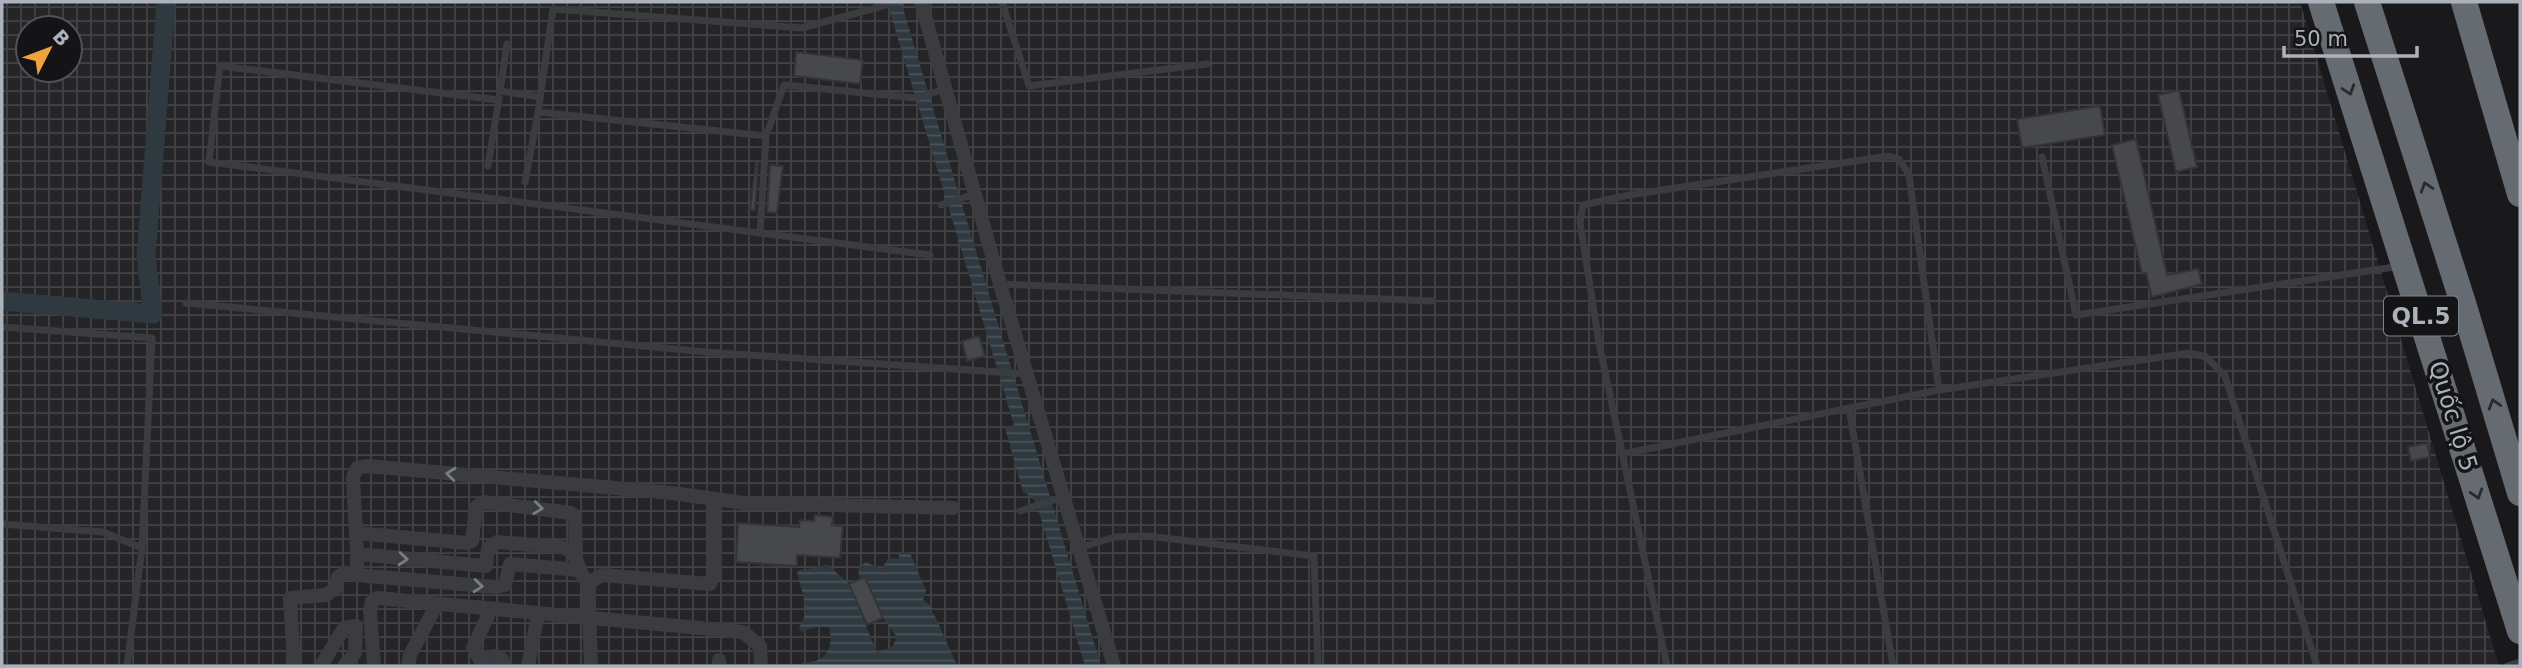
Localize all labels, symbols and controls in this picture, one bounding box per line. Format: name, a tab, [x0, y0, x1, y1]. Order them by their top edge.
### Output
north arrow	[14, 14, 84, 84]
scale bar	[2284, 14, 2417, 58]
text: B	[49, 25, 75, 50]
text: 50 m	[2294, 27, 2348, 51]
one-way arrow	[2341, 84, 2356, 96]
one-way arrow	[2420, 181, 2435, 193]
road number: QL.5	[2384, 296, 2458, 336]
street label: Quốc lộ 5	[2423, 357, 2483, 475]
one-way arrow	[2487, 399, 2502, 411]
one-way arrow	[445, 467, 457, 482]
one-way arrow	[2469, 487, 2483, 500]
one-way arrow	[533, 500, 544, 515]
one-way arrow	[397, 551, 408, 566]
one-way arrow	[473, 578, 484, 593]

